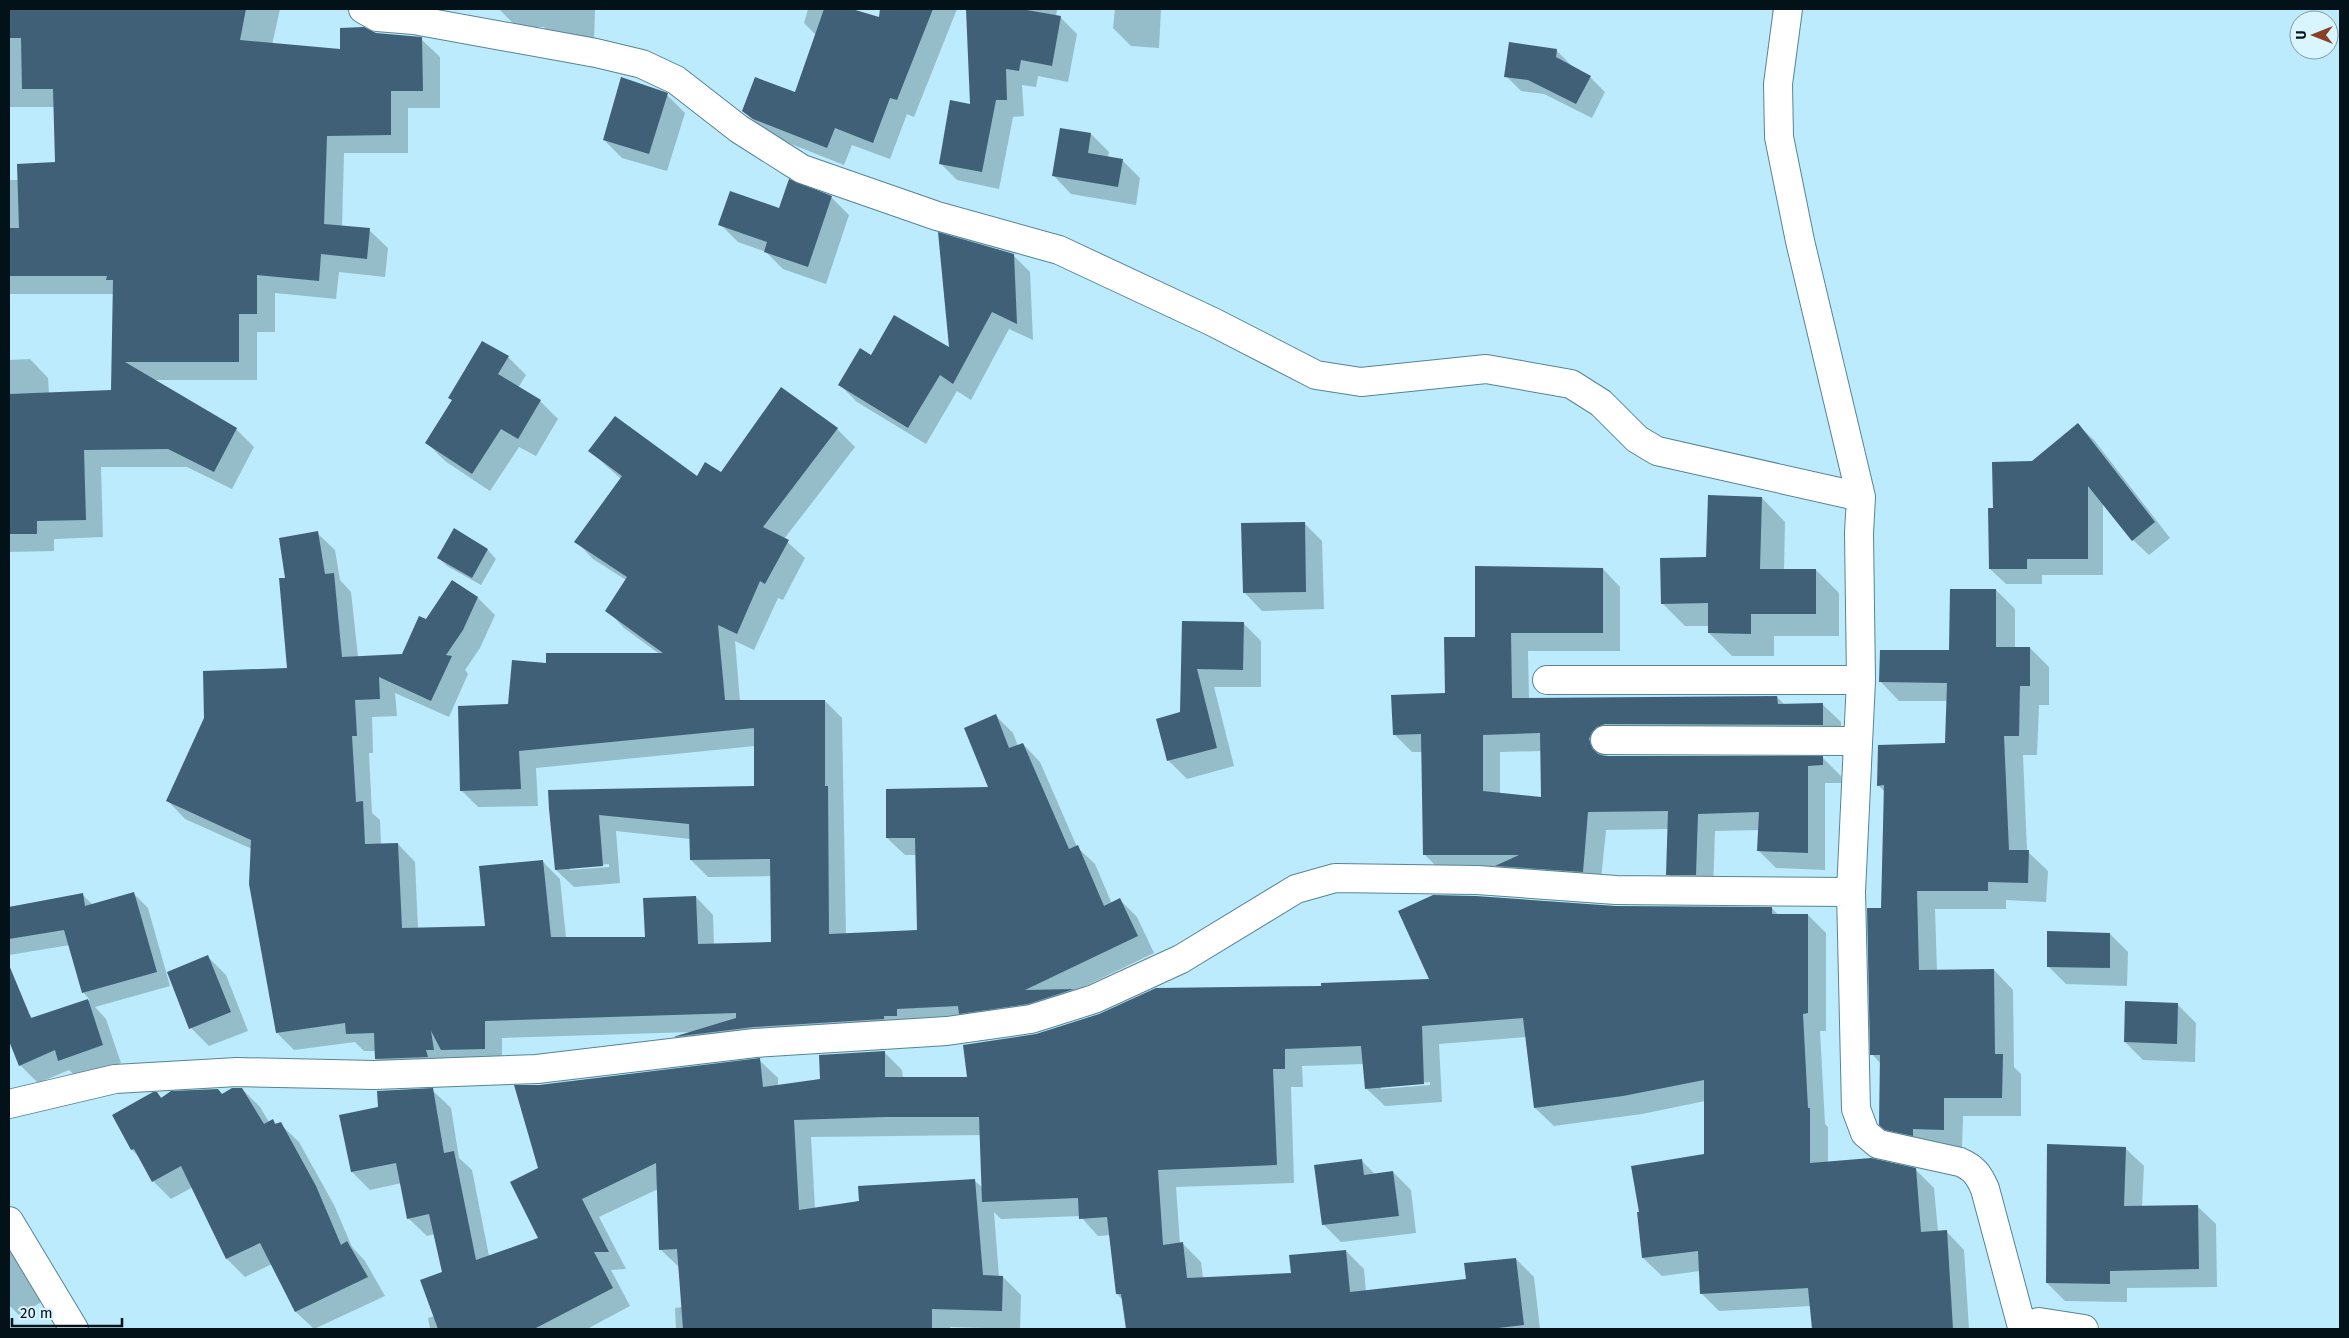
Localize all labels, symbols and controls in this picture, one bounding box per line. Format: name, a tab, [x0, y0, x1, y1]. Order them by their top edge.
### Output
north arrow	[2289, 10, 2339, 60]
text: U	[2293, 30, 2310, 40]
scale bar	[12, 1296, 122, 1328]
text: 20 m	[20, 1304, 53, 1322]

